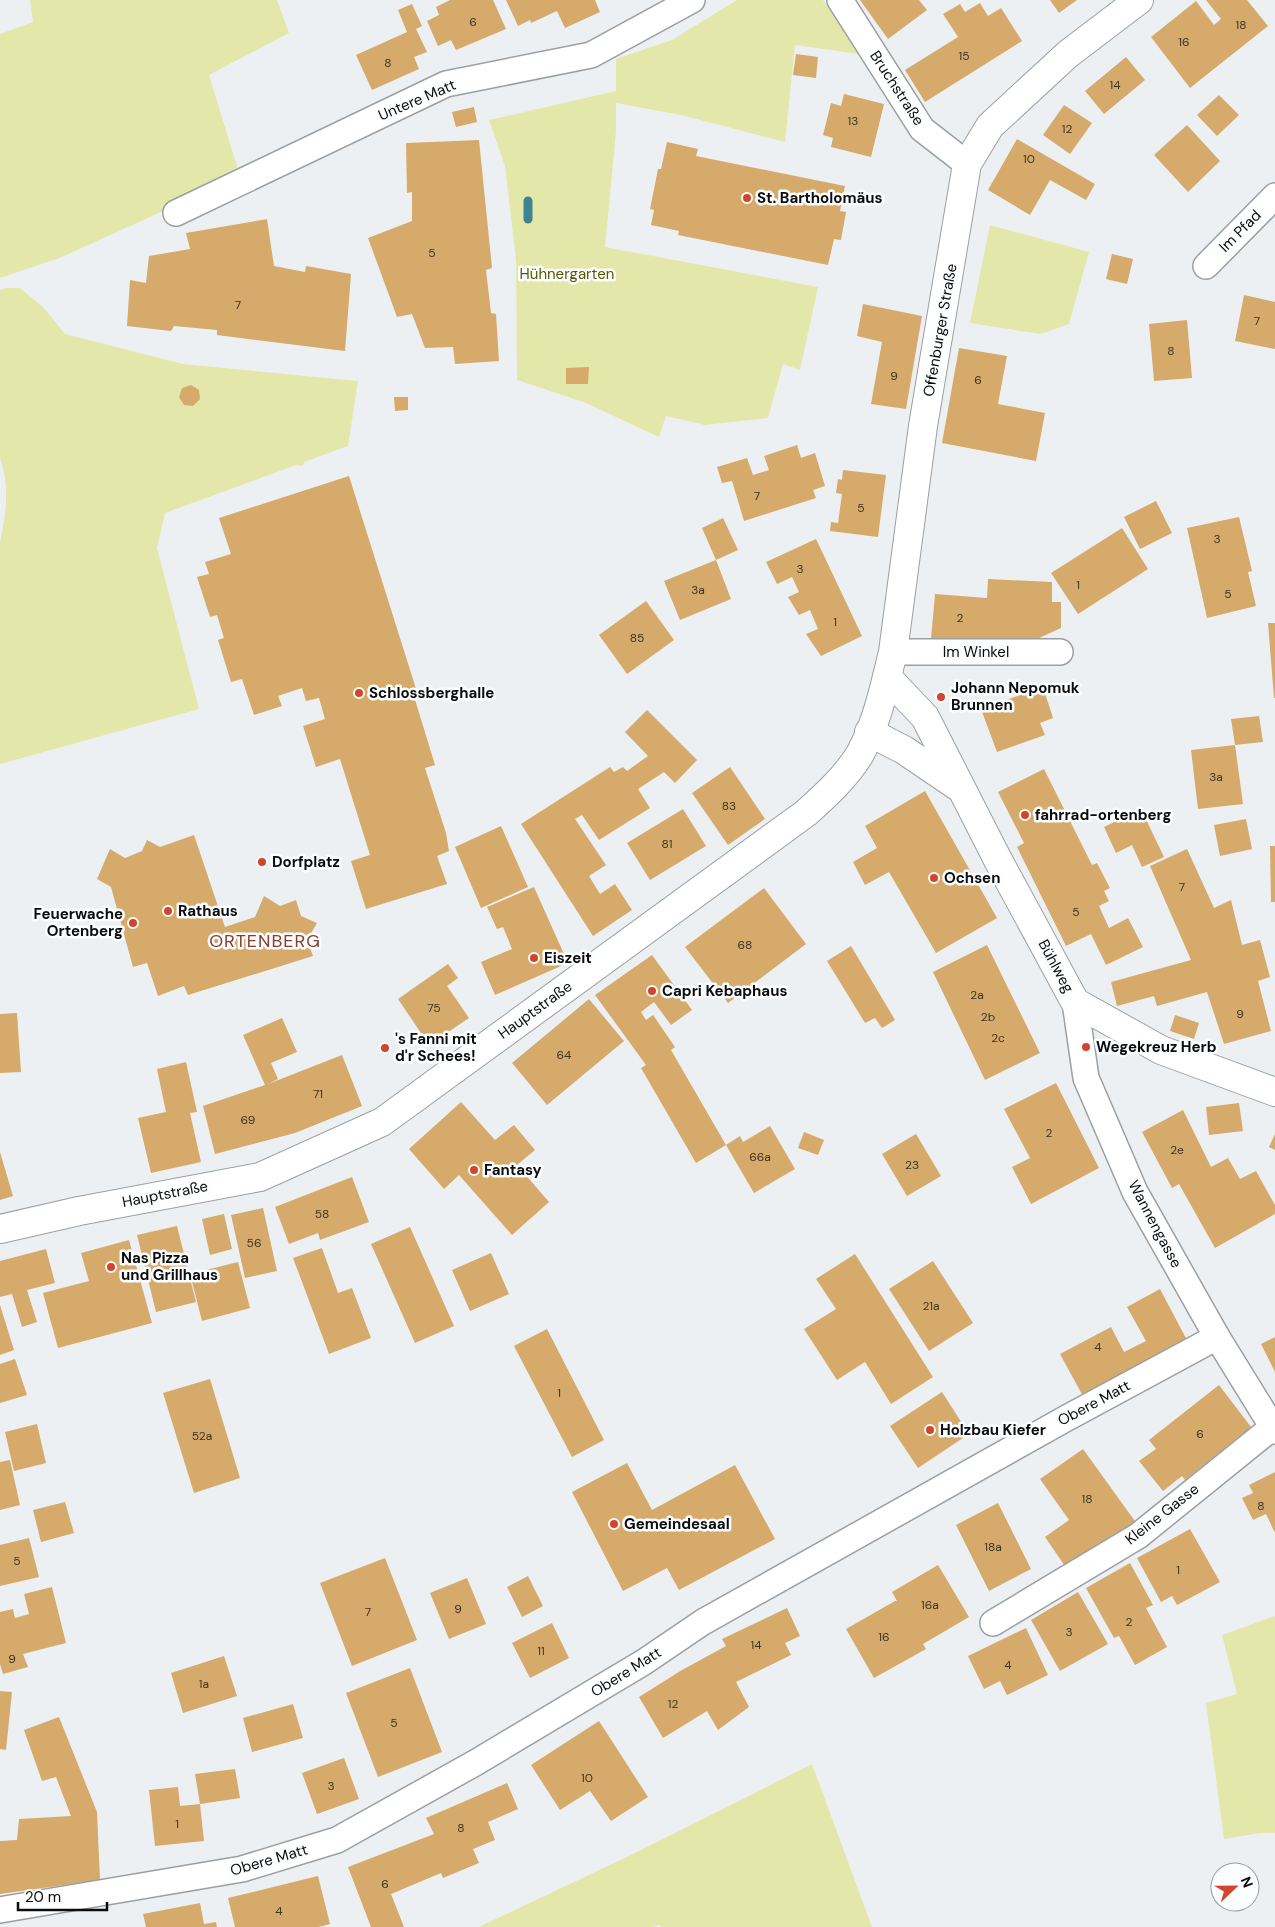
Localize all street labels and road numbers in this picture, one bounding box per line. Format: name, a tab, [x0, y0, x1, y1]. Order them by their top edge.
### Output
street label: Bruchstraße	[865, 47, 929, 129]
street label: Untere Matt	[375, 75, 459, 125]
street label: Im Pfad	[1215, 206, 1265, 256]
street label: Offenburger Straße	[918, 262, 962, 398]
street label: Im Winkel	[943, 642, 1009, 662]
street label: Bühlweg	[1034, 936, 1078, 996]
street label: Hauptstraße	[494, 976, 576, 1044]
street label: Hauptstraße	[120, 1176, 210, 1212]
street label: Wannengasse	[1124, 1177, 1186, 1271]
street label: Obere Matt	[1054, 1375, 1134, 1431]
street label: Kleine Gasse	[1121, 1479, 1203, 1549]
street label: Obere Matt	[587, 1642, 665, 1702]
street label: Obere Matt	[228, 1839, 310, 1881]

